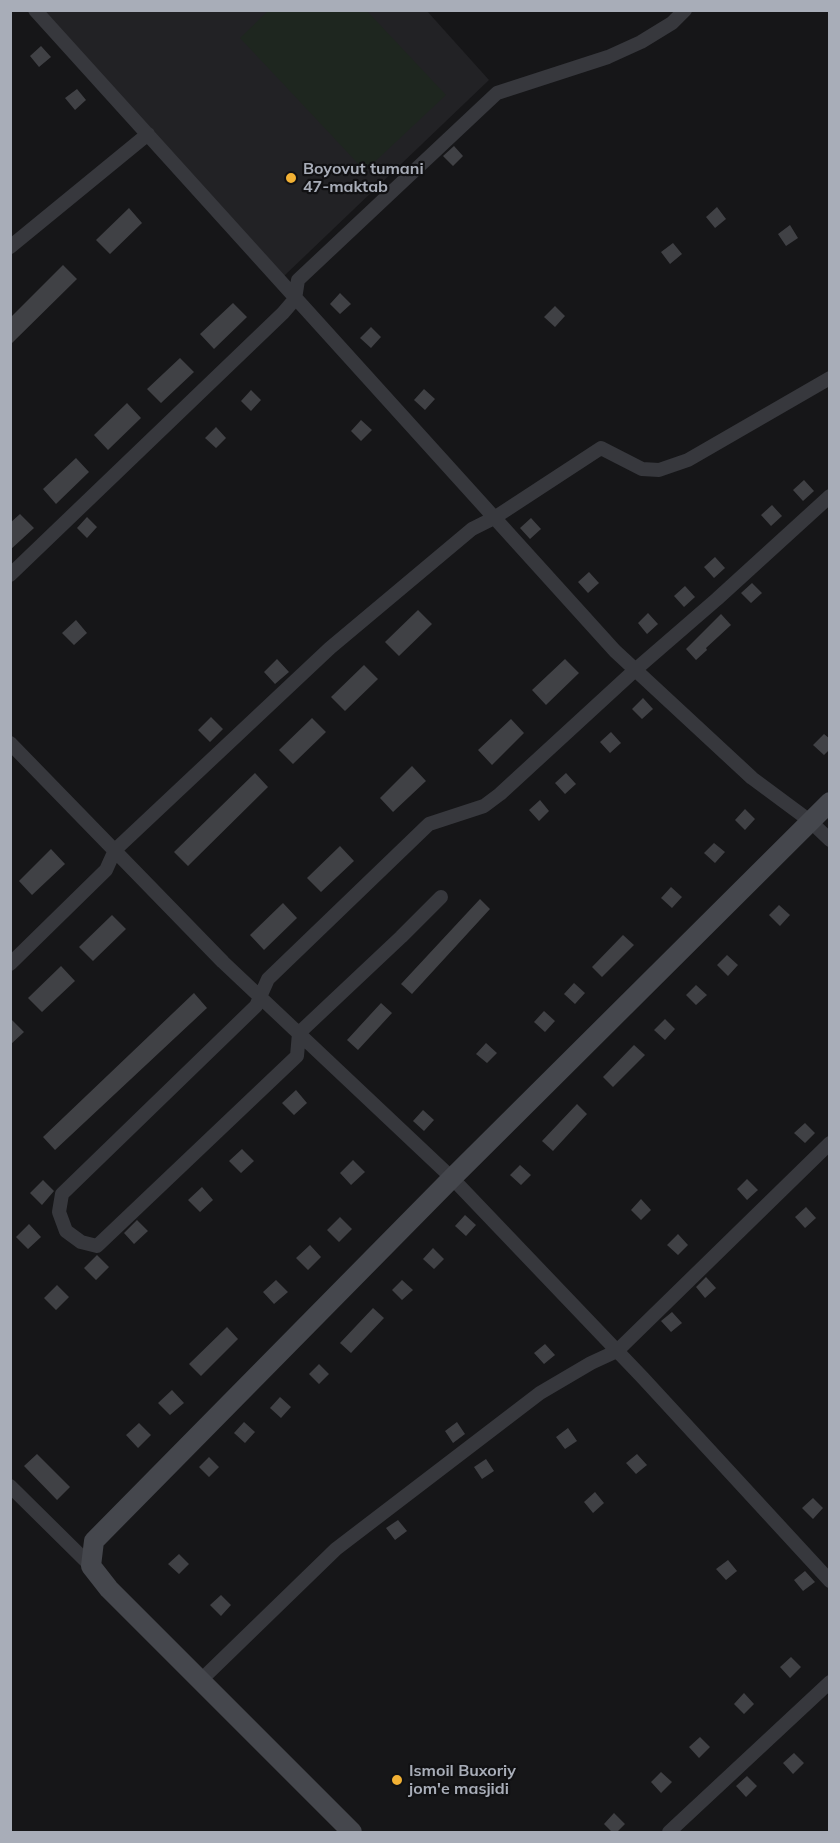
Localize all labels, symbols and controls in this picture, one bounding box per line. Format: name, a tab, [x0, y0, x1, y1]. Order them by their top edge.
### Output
place label: Boyovut tumani 47-maktab	[303, 159, 424, 197]
marker: Boyovut tumani 47-maktab	[284, 171, 298, 185]
place label: Ismoil Buxoriy jom'e masjidi	[409, 1761, 516, 1799]
marker: Ismoil Buxoriy jom'e masjidi	[390, 1773, 404, 1787]

